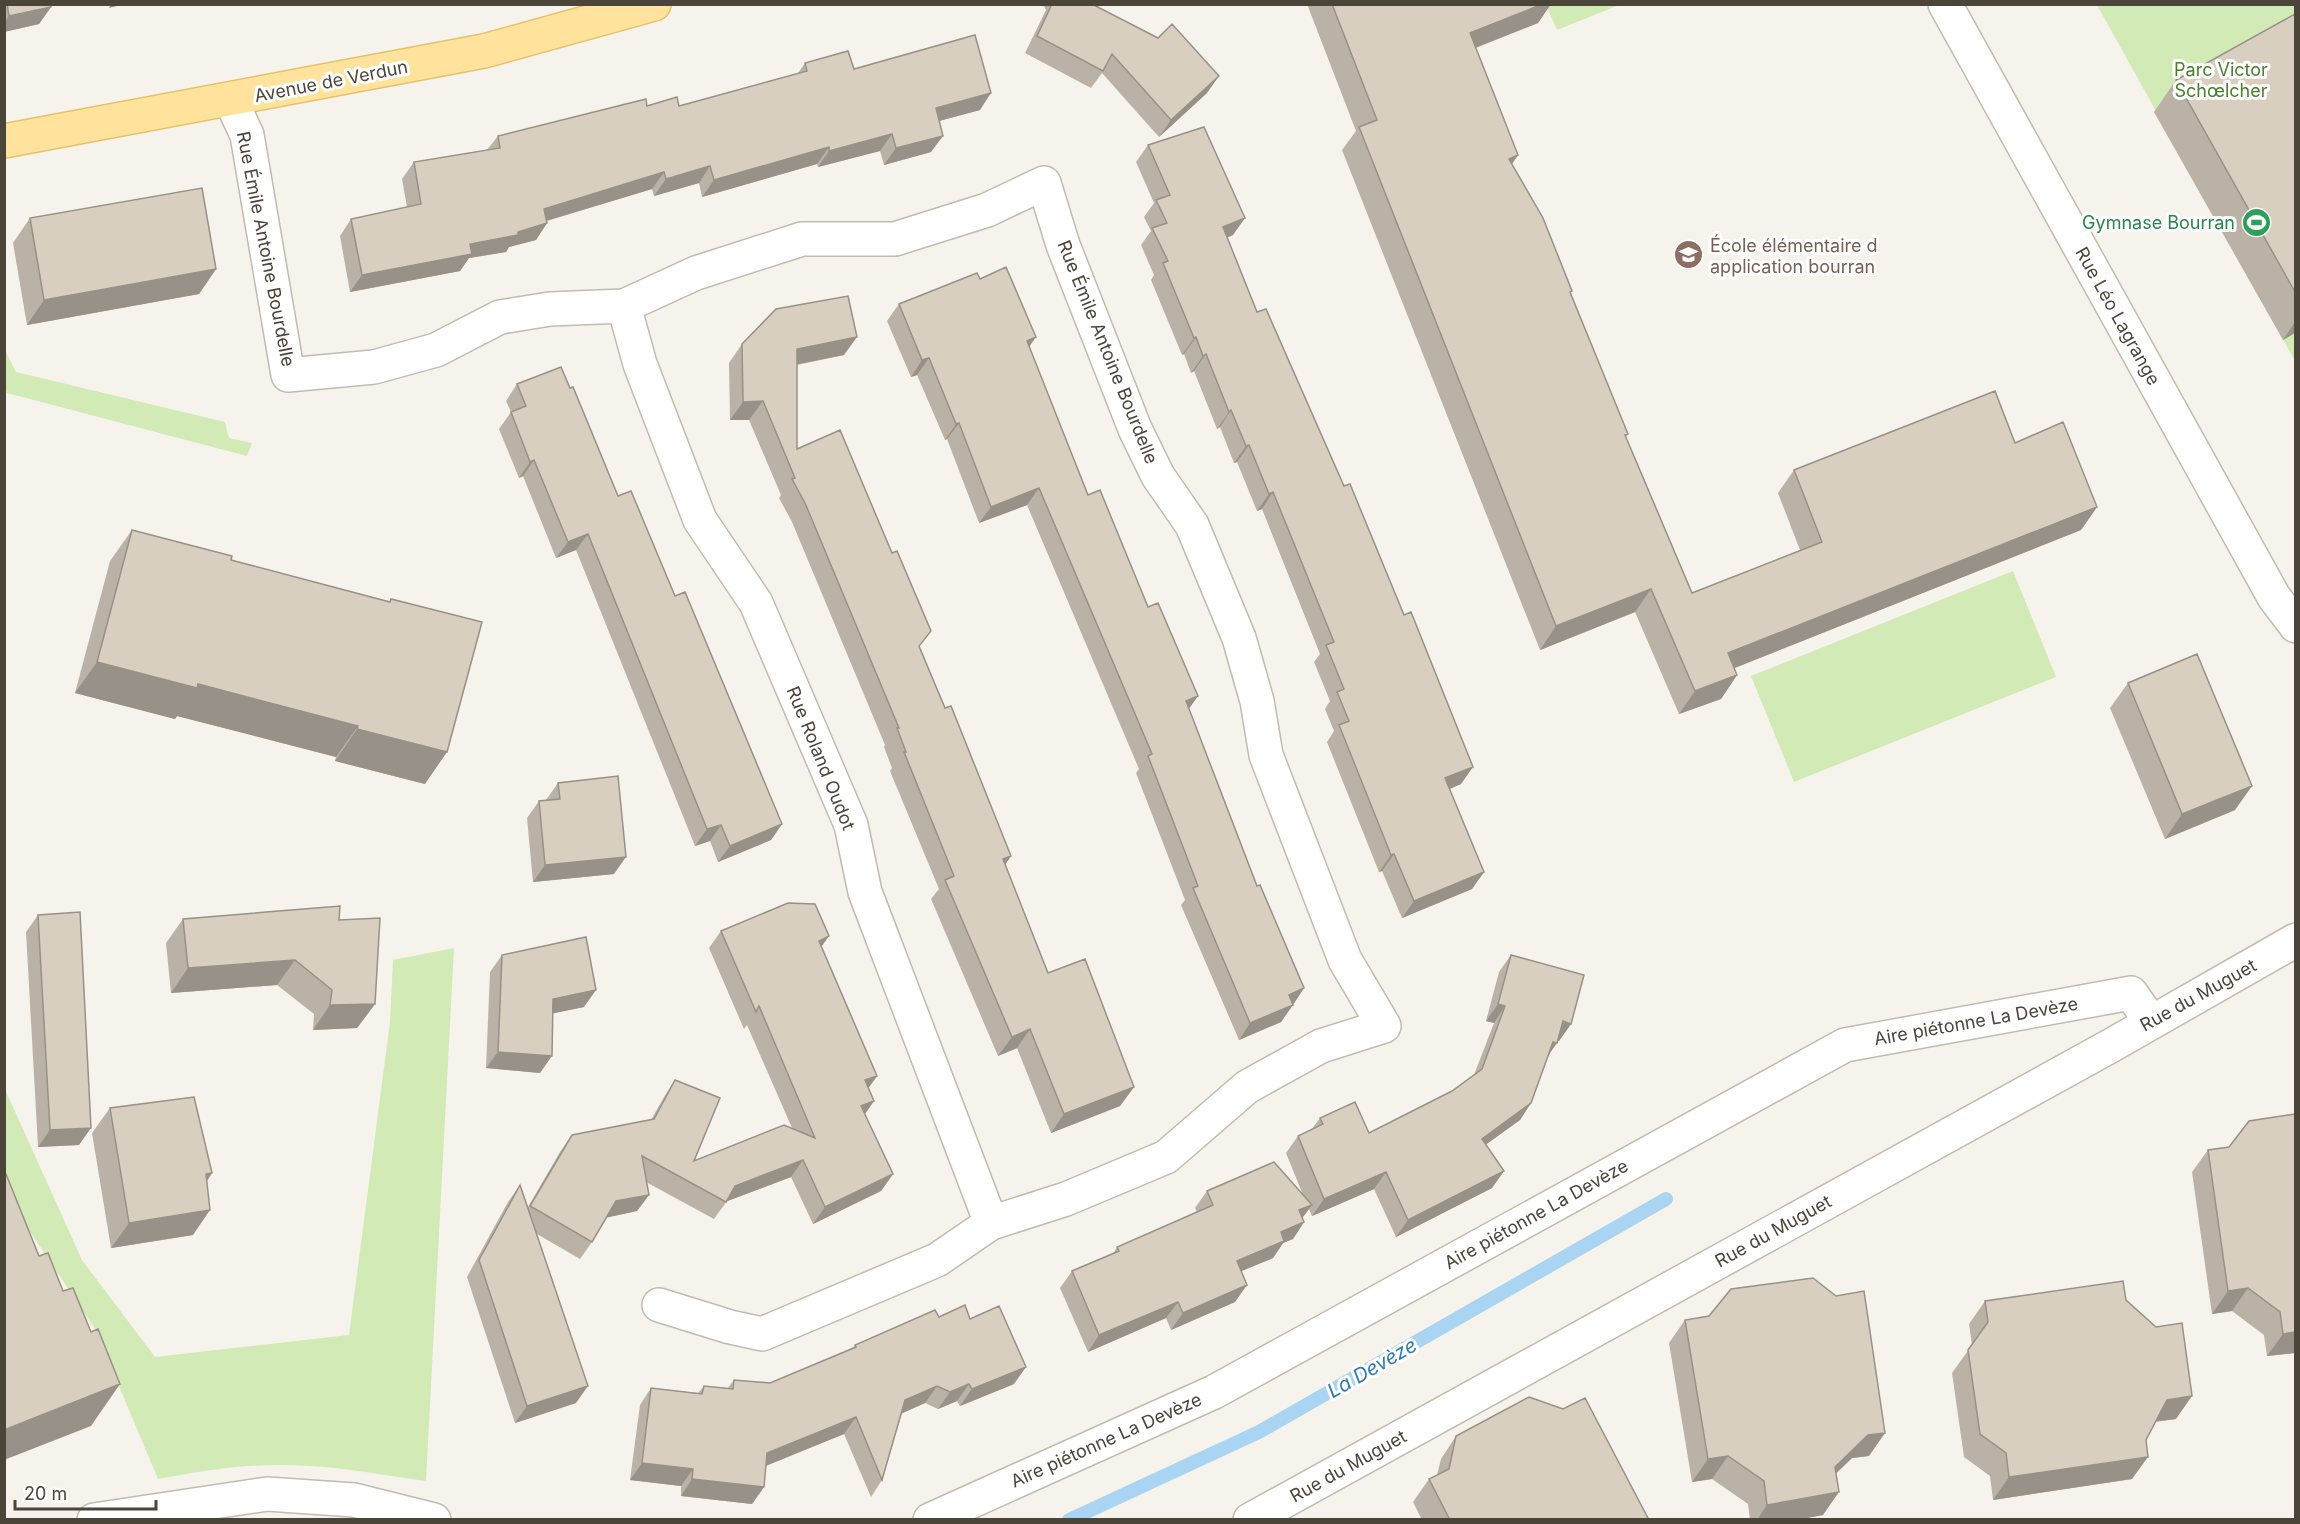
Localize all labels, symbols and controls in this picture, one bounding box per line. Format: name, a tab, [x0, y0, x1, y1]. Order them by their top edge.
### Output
street label: Avenue de Verdun	[253, 56, 409, 106]
park label: Parc Victor Schœlcher	[2174, 59, 2268, 101]
street label: Rue Émile Antoine Bourdelle	[233, 129, 300, 368]
sports icon: Gymnase Bourran	[2240, 206, 2272, 238]
place label: Gymnase Bourran	[2082, 212, 2235, 233]
place label: École élémentaire d application bourran	[1710, 234, 1878, 277]
street label: Rue Émile Antoine Bourdelle	[1053, 237, 1163, 467]
school or university icon: École élémentaire d application bourran	[1673, 239, 1705, 271]
street label: Rue Léo Lagrange	[2071, 243, 2165, 389]
street label: Rue Roland Oudot	[783, 683, 859, 833]
street label: Rue du Muguet	[2136, 954, 2260, 1036]
street label: Aire piétonne La Devèze	[1872, 993, 2080, 1049]
street label: Aire piétonne La Devèze	[1440, 1155, 1632, 1273]
street label: Rue du Muguet	[1711, 1190, 1835, 1272]
water label: La Devèze	[1323, 1333, 1421, 1403]
street label: Aire piétonne La Devèze	[1007, 1388, 1205, 1492]
street label: Rue du Muguet	[1286, 1425, 1410, 1507]
scale bar	[15, 1473, 156, 1511]
text: 20 m	[24, 1483, 67, 1504]

